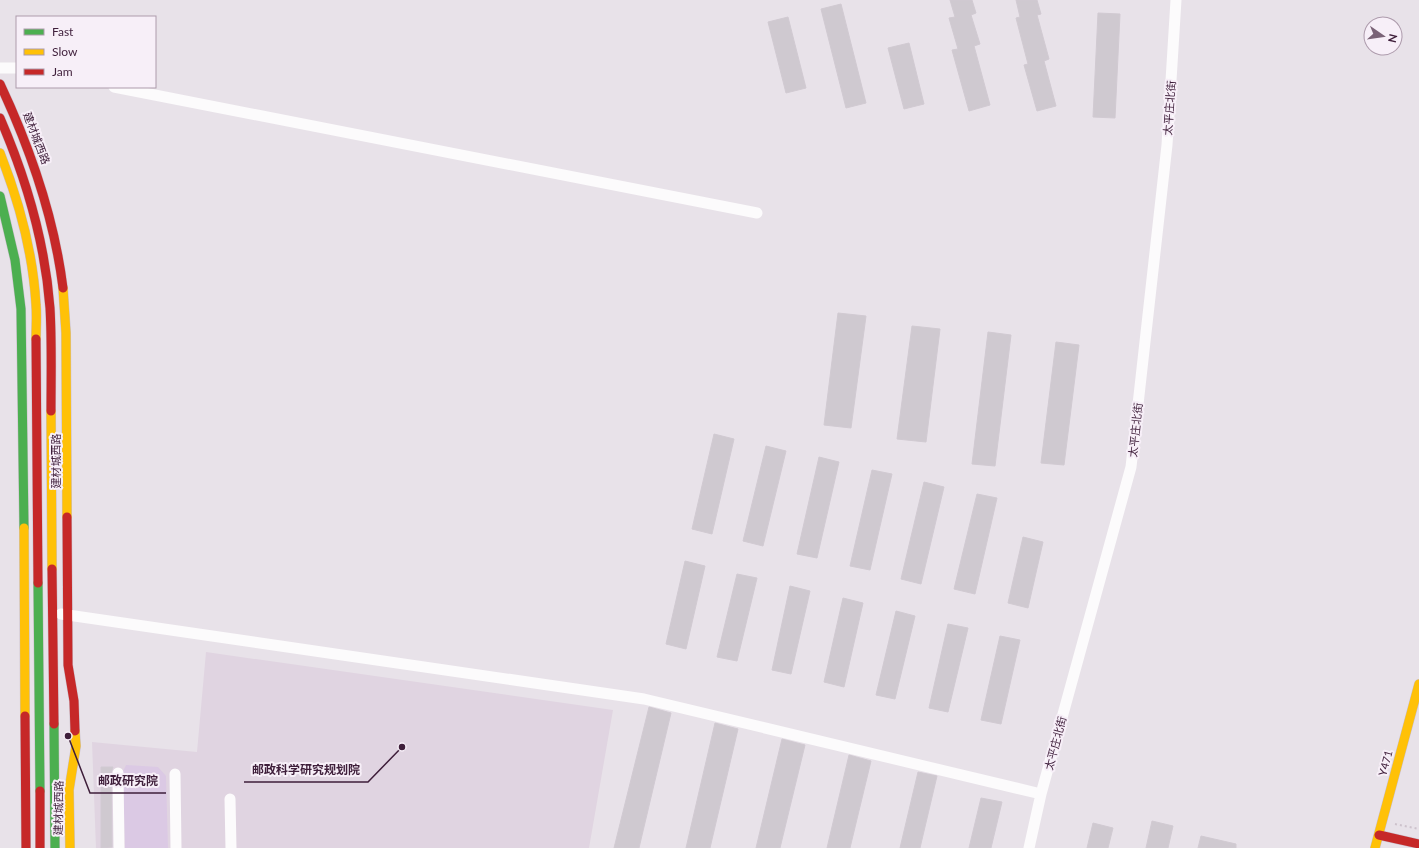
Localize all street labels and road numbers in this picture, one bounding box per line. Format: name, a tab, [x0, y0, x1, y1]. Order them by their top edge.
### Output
street label: 太平庄北街	[1161, 80, 1177, 136]
street label: 建材城西路	[21, 110, 53, 166]
street label: 太平庄北街	[1126, 402, 1144, 458]
street label: 建材城西路	[49, 434, 62, 489]
street label: 太平庄北街	[1042, 715, 1068, 771]
street label: Y471	[1375, 749, 1395, 777]
street label: 建材城西路	[51, 780, 65, 836]

